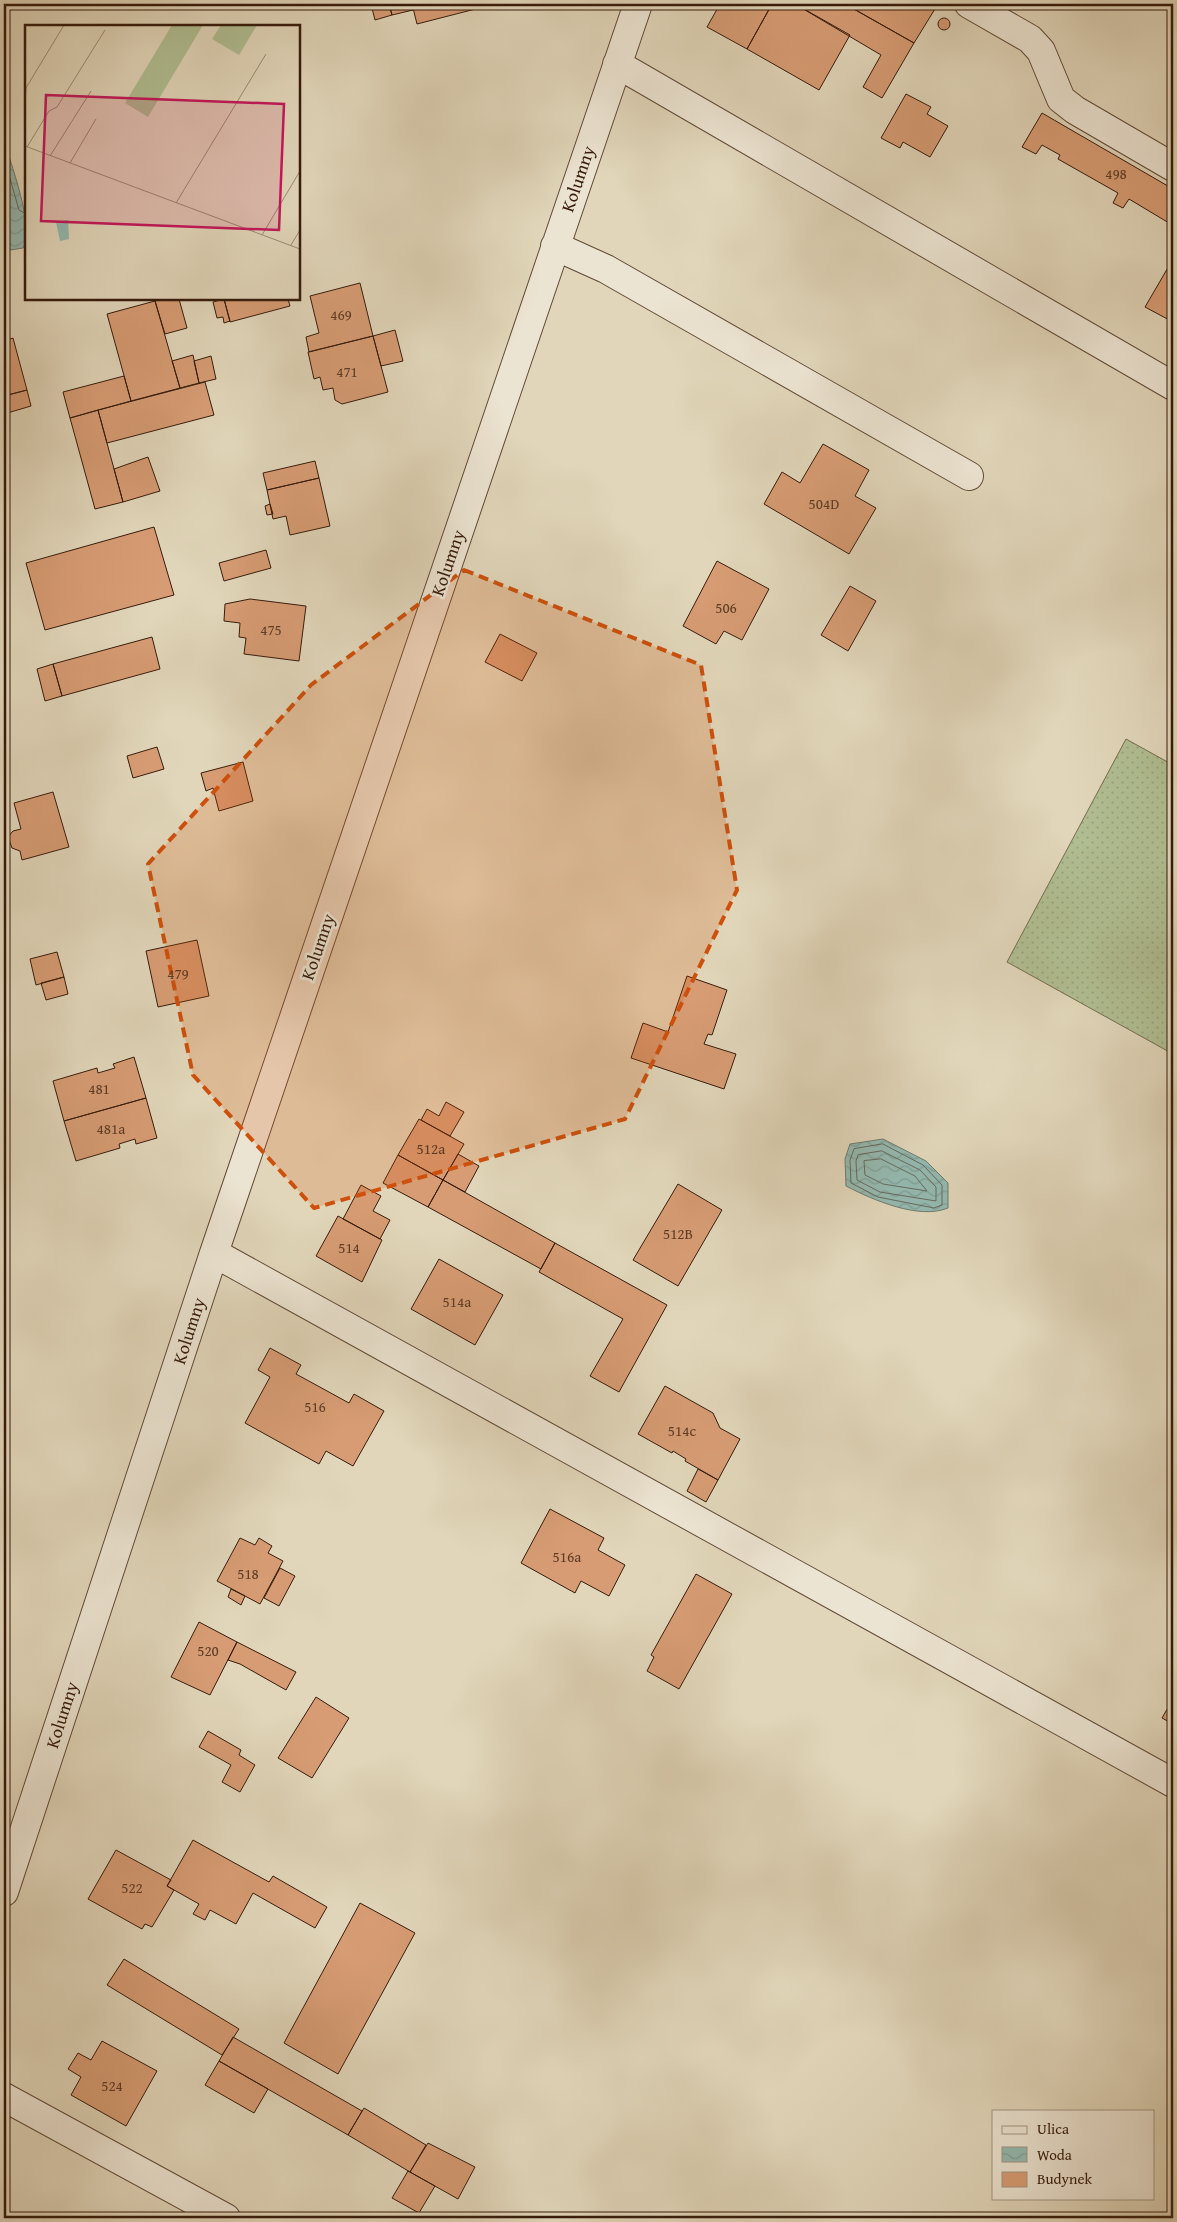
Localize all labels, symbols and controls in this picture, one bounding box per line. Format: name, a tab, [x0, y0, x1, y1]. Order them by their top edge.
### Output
inset map	[25, 25, 300, 300]
street label: Kolumny	[554, 142, 601, 216]
house number: 498	[1105, 163, 1127, 184]
house number: 469	[330, 304, 352, 325]
house number: 471	[336, 361, 358, 382]
house number: 504D	[809, 493, 839, 514]
street label: Kolumny	[424, 526, 471, 600]
house number: 506	[715, 597, 737, 618]
house number: 475	[260, 619, 282, 640]
street label: Kolumny	[294, 910, 341, 984]
house number: 479	[167, 963, 189, 984]
house number: 481	[88, 1078, 110, 1099]
house number: 481a	[97, 1118, 125, 1139]
house number: 512a	[417, 1138, 445, 1159]
house number: 512B	[663, 1223, 693, 1244]
house number: 514	[338, 1237, 360, 1258]
house number: 514a	[443, 1291, 471, 1312]
street label: Kolumny	[165, 1294, 212, 1368]
house number: 516	[304, 1396, 326, 1417]
house number: 514c	[668, 1420, 697, 1441]
house number: 516a	[553, 1546, 581, 1567]
house number: 518	[237, 1563, 259, 1584]
house number: 520	[197, 1640, 219, 1661]
street label: Kolumny	[38, 1678, 85, 1752]
house number: 522	[121, 1877, 143, 1898]
house number: 524	[101, 2075, 123, 2096]
legend	[992, 2110, 1154, 2200]
text: Ulica	[1037, 2118, 1069, 2139]
text: Woda	[1037, 2144, 1072, 2165]
text: Budynek	[1037, 2168, 1093, 2189]

